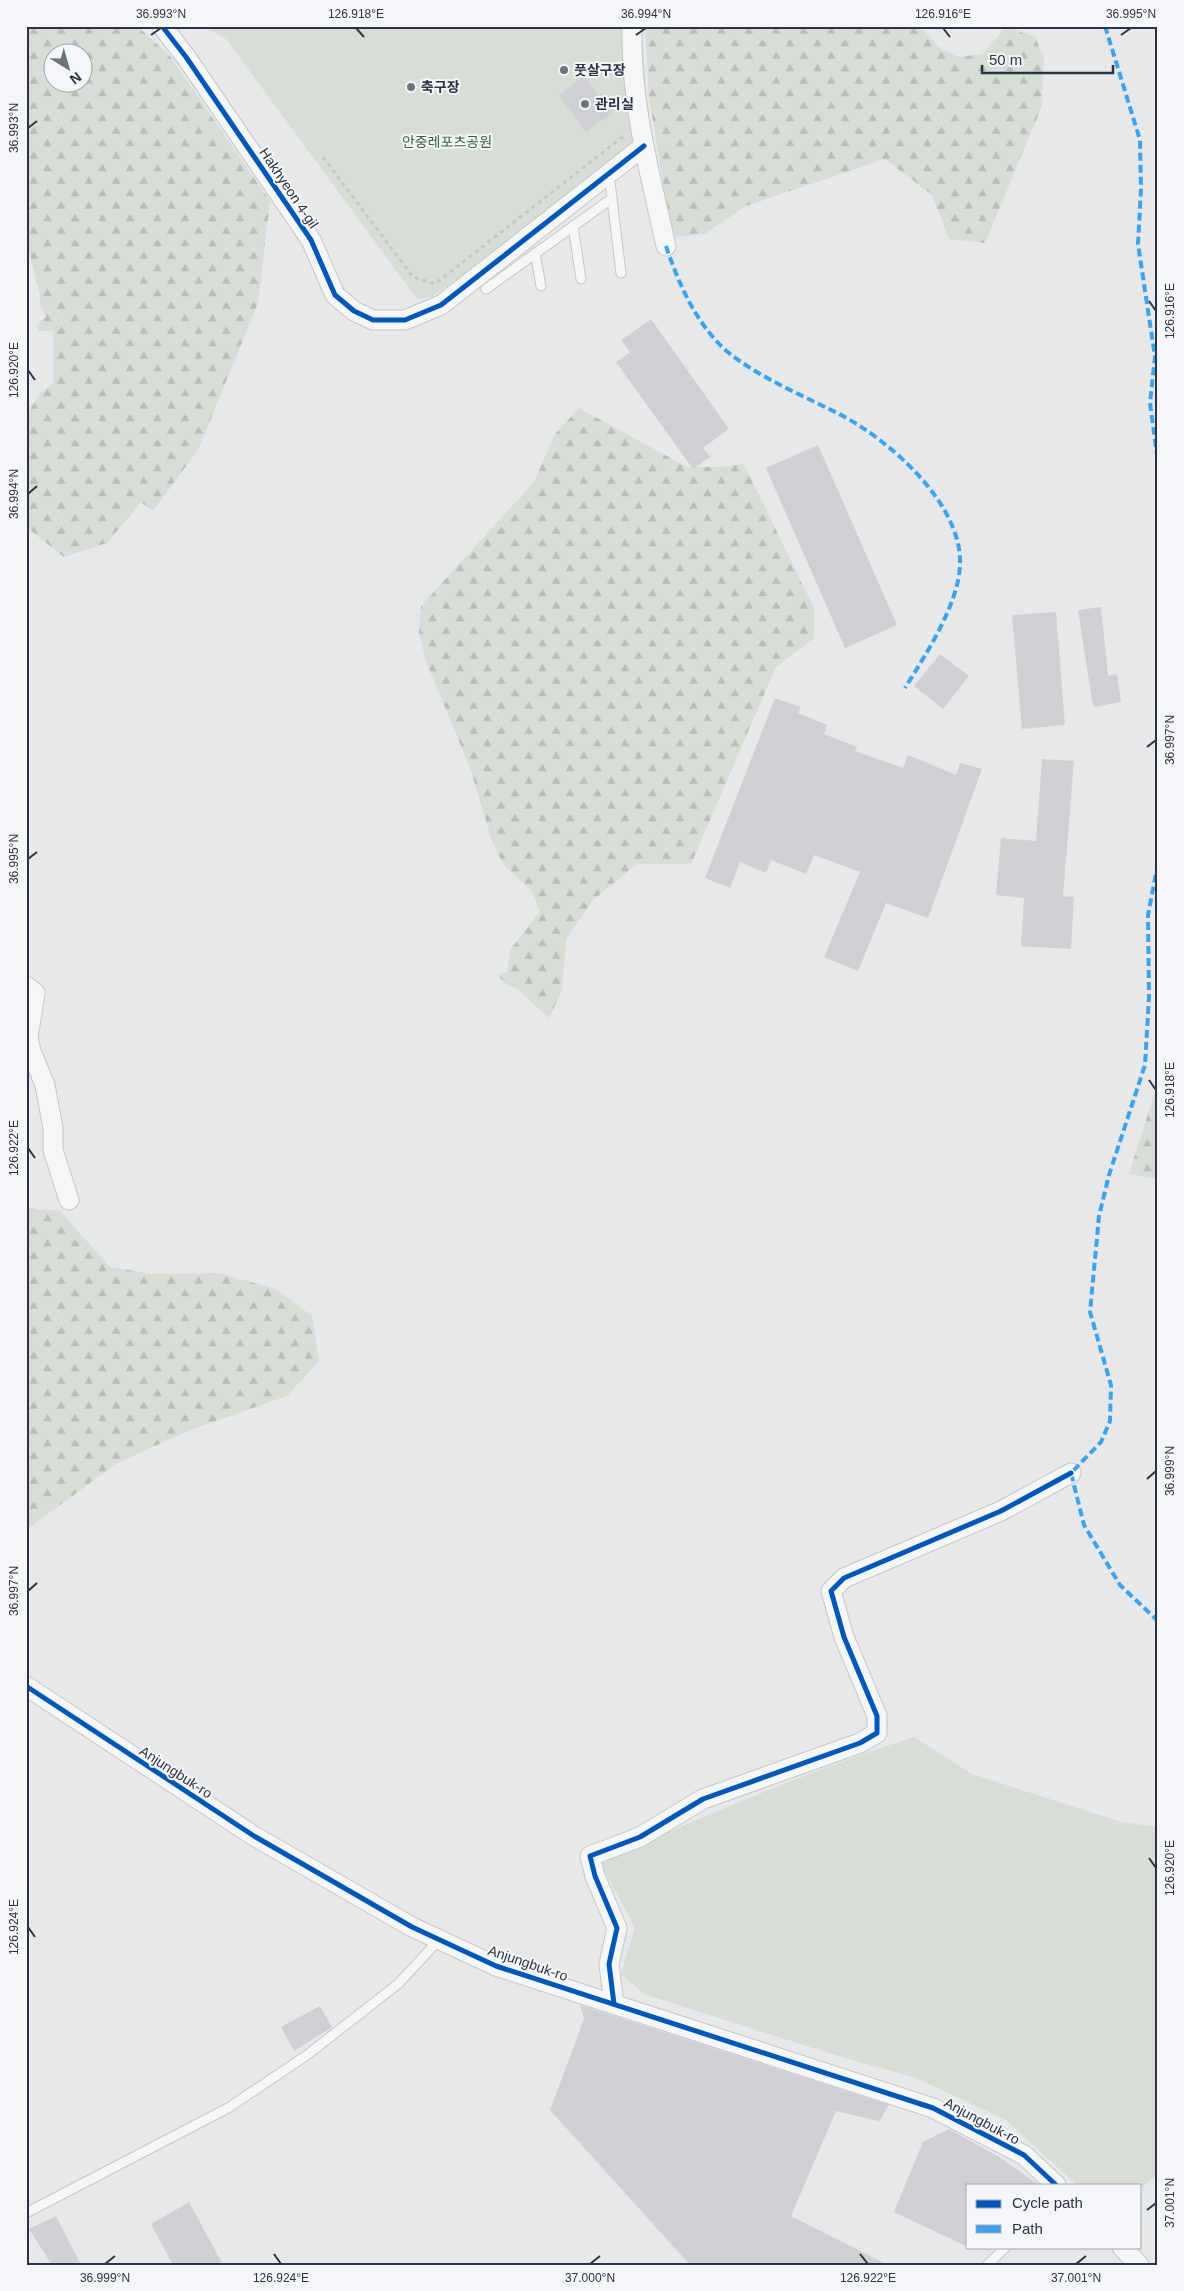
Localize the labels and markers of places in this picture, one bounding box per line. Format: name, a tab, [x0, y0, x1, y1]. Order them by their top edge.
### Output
place label: 풋살구장	[574, 62, 626, 78]
marker: 풋살구장	[558, 64, 570, 76]
place label: 축구장	[421, 79, 460, 95]
marker: 축구장	[405, 81, 417, 93]
place label: 관리실	[595, 96, 634, 112]
marker: 관리실	[579, 98, 591, 110]

